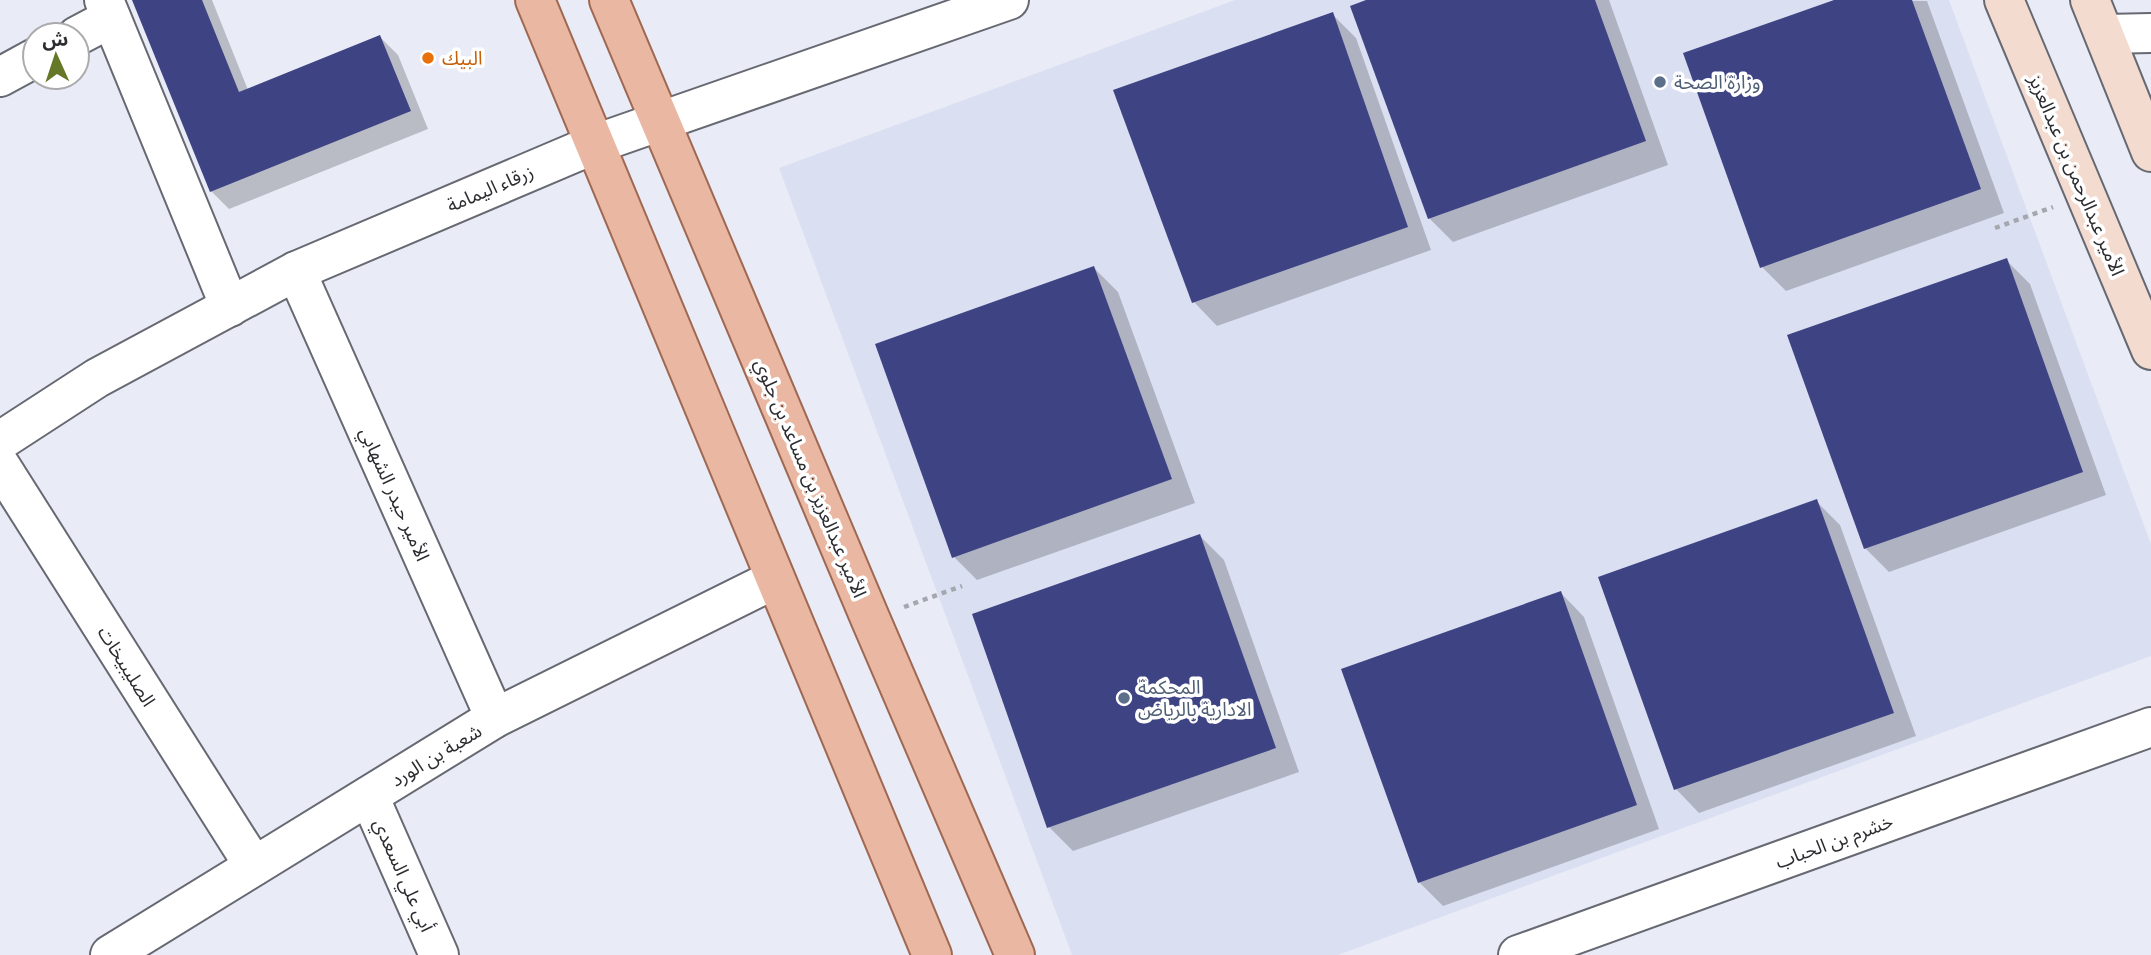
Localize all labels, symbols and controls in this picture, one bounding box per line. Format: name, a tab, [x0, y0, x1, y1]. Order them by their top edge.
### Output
north arrow	[21, 21, 91, 91]
text: ش	[42, 27, 69, 52]
place label: البيك	[442, 47, 483, 70]
marker: البيك	[420, 50, 436, 66]
street label: الأمير عبدالرحمن بن عبدالعزيز	[2023, 70, 2129, 279]
place label: وزارة الصحة	[1674, 71, 1761, 94]
marker: وزارة الصحة	[1652, 74, 1668, 90]
street label: زرقاء اليمامة	[443, 160, 537, 217]
street label: الأمير عبدالعزيز بن مساعد بن جلوي	[747, 355, 871, 602]
street label: الأمير حيدر الشهابي	[352, 424, 434, 566]
street label: الصليبيخات	[93, 622, 160, 711]
place label: المحكمة الادارية بالرياض	[1138, 676, 1251, 721]
marker: المحكمة الادارية بالرياض	[1116, 690, 1132, 706]
street label: شعبة بن الورد	[387, 719, 486, 792]
street label: خشرم بن الحباب	[1772, 810, 1897, 876]
street label: أبي علي السعدي	[365, 815, 439, 937]

